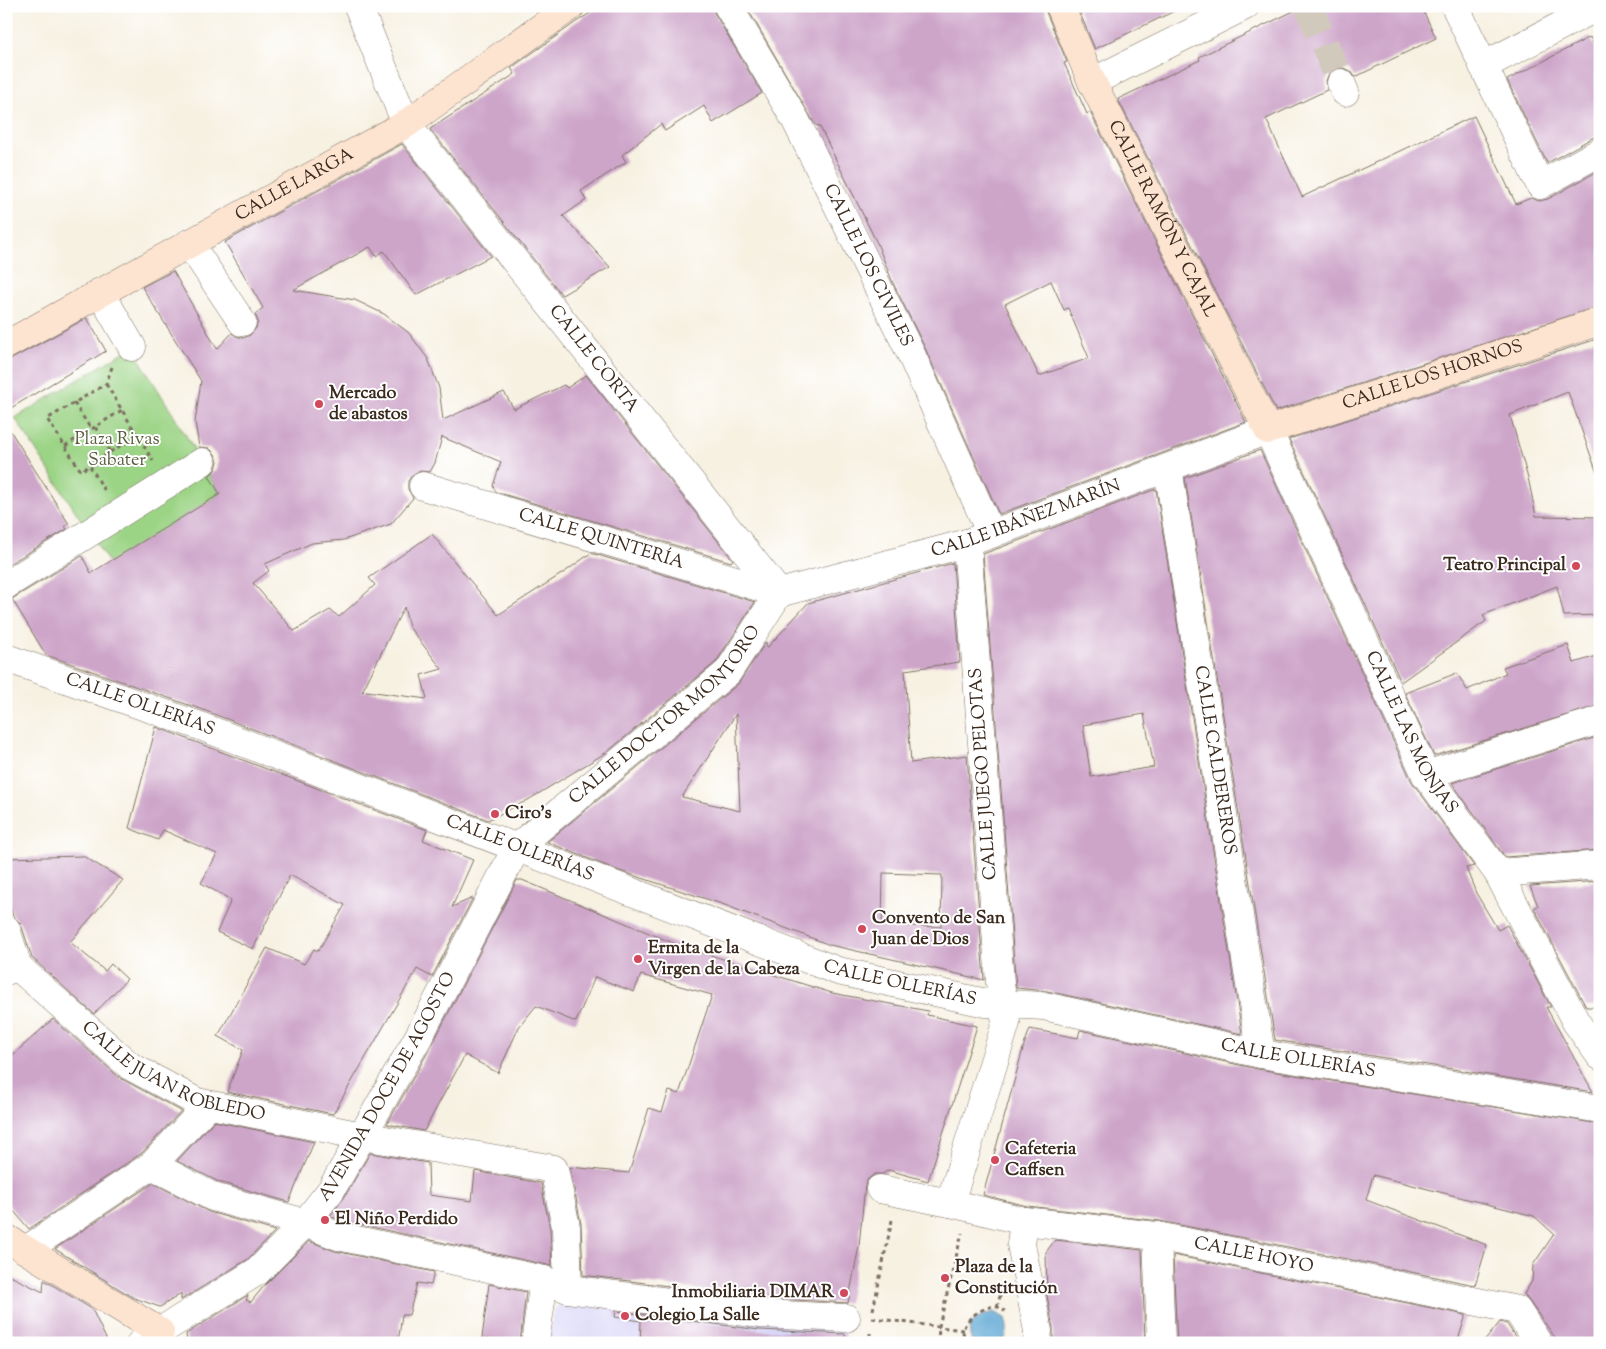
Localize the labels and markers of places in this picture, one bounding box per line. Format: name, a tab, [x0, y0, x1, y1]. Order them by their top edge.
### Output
place label: Mercado de abastos	[329, 381, 408, 428]
marker: Mercado de abastos	[313, 398, 325, 410]
place label: Teatro Principal	[1443, 553, 1567, 579]
marker: Teatro Principal	[1570, 560, 1582, 572]
place label: Ciro's	[505, 801, 552, 827]
marker: Ciro's	[489, 808, 501, 820]
place label: Convento de San Juan de Dios	[870, 906, 1006, 953]
marker: Convento de San Juan de Dios	[856, 923, 868, 935]
place label: Ermita de la Virgen de la Cabeza	[648, 936, 801, 983]
marker: Ermita de la Virgen de la Cabeza	[632, 953, 644, 965]
place label: Cafeteria Caffsen	[1005, 1137, 1077, 1184]
marker: Cafeteria Caffsen	[989, 1154, 1001, 1166]
place label: El Niño Perdido	[335, 1207, 458, 1233]
marker: El Niño Perdido	[319, 1214, 331, 1226]
place label: Plaza de la Constitución	[955, 1255, 1058, 1302]
marker: Plaza de la Constitución	[939, 1272, 951, 1284]
place label: Inmobiliaria DIMAR	[672, 1280, 835, 1306]
marker: Inmobiliaria DIMAR	[838, 1287, 850, 1299]
place label: Colegio La Salle	[635, 1303, 760, 1329]
marker: Colegio La Salle	[619, 1310, 631, 1322]

